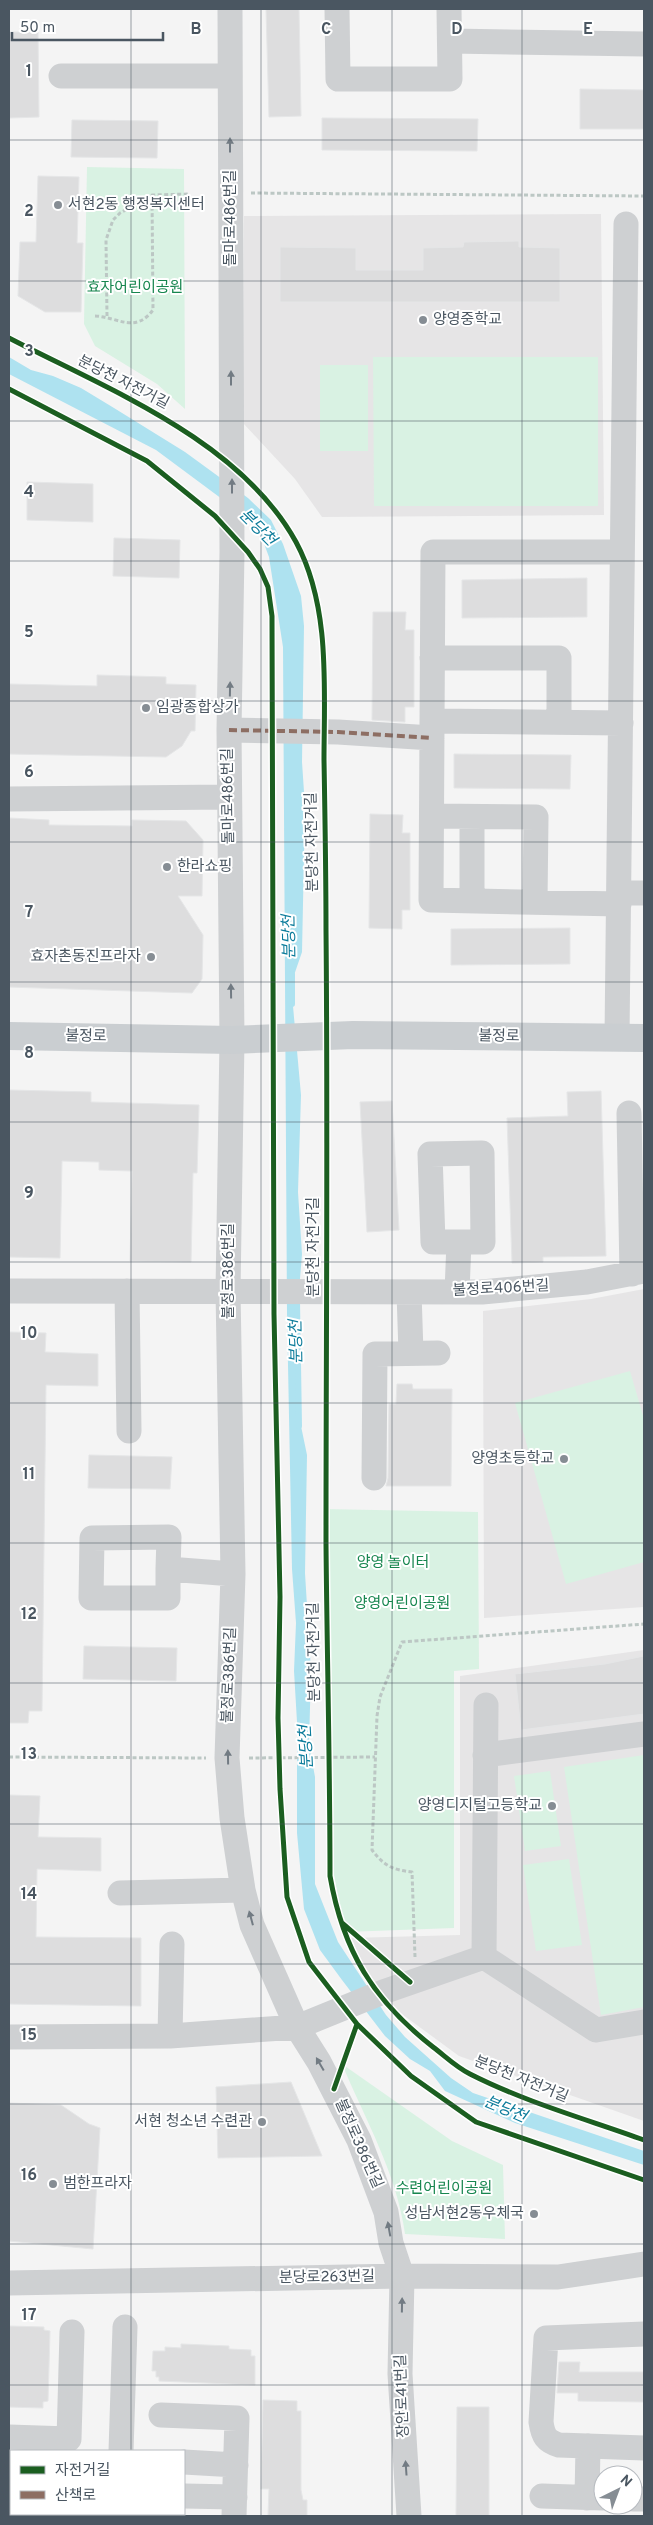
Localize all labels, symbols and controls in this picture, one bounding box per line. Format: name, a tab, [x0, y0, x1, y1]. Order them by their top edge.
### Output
scale bar	[12, 10, 164, 42]
text: 50 m	[20, 19, 55, 38]
text: B	[190, 20, 202, 40]
text: C	[321, 20, 331, 40]
text: D	[451, 20, 463, 40]
text: E	[583, 20, 593, 40]
text: 1	[26, 62, 32, 82]
one-way arrow	[226, 137, 234, 153]
street label: 돌마로486번길	[222, 170, 241, 266]
place label: 서현2동 행정복지센터	[68, 195, 205, 215]
marker: 서현2동 행정복지센터	[52, 199, 64, 211]
text: 2	[24, 202, 34, 222]
park label: 효자어린이공원	[87, 279, 183, 298]
place label: 양영중학교	[433, 310, 502, 330]
marker: 양영중학교	[417, 314, 429, 326]
text: 3	[24, 342, 34, 362]
street label: 분당천 자전거길	[74, 351, 172, 414]
one-way arrow	[227, 370, 235, 386]
one-way arrow	[228, 478, 236, 494]
text: 4	[24, 483, 34, 503]
water label: 분당천	[234, 505, 281, 552]
text: 5	[24, 623, 34, 643]
one-way arrow	[226, 680, 234, 696]
place label: 임광종합상가	[156, 699, 239, 718]
marker: 임광종합상가	[140, 702, 152, 714]
street label: 돌마로486번길	[219, 748, 239, 844]
text: 6	[24, 763, 34, 783]
street label: 분당천 자전거길	[302, 792, 323, 892]
place label: 한라쇼핑	[177, 858, 232, 877]
marker: 한라쇼핑	[161, 861, 173, 873]
text: 7	[25, 903, 33, 923]
water label: 분당천	[280, 912, 300, 959]
place label: 효자촌동진프라자	[31, 948, 141, 967]
marker: 효자촌동진프라자	[145, 951, 157, 963]
one-way arrow	[227, 983, 235, 999]
street label: 불정로	[65, 1027, 107, 1047]
street label: 불정로	[478, 1027, 520, 1047]
text: 8	[24, 1044, 34, 1064]
text: 9	[24, 1184, 34, 1204]
street label: 분당천 자전거길	[304, 1197, 324, 1297]
street label: 불정로386번길	[220, 1223, 239, 1319]
street label: 불정로406번길	[452, 1277, 550, 1301]
water label: 분당천	[287, 1317, 307, 1364]
text: 10	[21, 1324, 37, 1344]
place label: 양영초등학교	[471, 1449, 554, 1469]
marker: 양영초등학교	[558, 1453, 570, 1465]
text: 11	[23, 1465, 35, 1485]
park label: 양영 놀이터	[357, 1554, 429, 1573]
park label: 양영어린이공원	[354, 1595, 450, 1614]
street label: 분당천 자전거길	[304, 1602, 325, 1702]
text: 12	[21, 1605, 37, 1625]
street label: 불정로386번길	[219, 1627, 241, 1723]
water label: 분당천	[296, 1722, 318, 1770]
text: 13	[21, 1745, 37, 1765]
one-way arrow	[224, 1749, 232, 1765]
place label: 양영디지털고등학교	[418, 1796, 542, 1816]
marker: 양영디지털고등학교	[546, 1800, 558, 1812]
text: 14	[21, 1885, 37, 1905]
one-way arrow	[246, 1910, 254, 1925]
text: 15	[21, 2026, 37, 2046]
street label: 분당천 자전거길	[471, 2052, 571, 2108]
one-way arrow	[316, 2057, 324, 2072]
water label: 분당천	[481, 2092, 531, 2129]
street label: 불정로386번길	[330, 2096, 386, 2192]
place label: 서현 청소년 수련관	[135, 2112, 252, 2132]
marker: 서현 청소년 수련관	[256, 2116, 268, 2128]
text: 16	[21, 2166, 37, 2186]
place label: 범한프라자	[63, 2175, 132, 2194]
marker: 범한프라자	[47, 2178, 59, 2190]
park label: 수련어린이공원	[396, 2180, 492, 2199]
place label: 성남서현2동우체국	[404, 2204, 524, 2224]
marker: 성남서현2동우체국	[528, 2208, 540, 2220]
one-way arrow	[385, 2221, 393, 2237]
street label: 분당로263번길	[279, 2268, 375, 2288]
one-way arrow	[398, 2297, 406, 2313]
text: 17	[22, 2306, 36, 2326]
street label: 장안로41번길	[392, 2354, 414, 2438]
legend	[10, 2450, 185, 2515]
one-way arrow	[401, 2459, 409, 2475]
text: 자전거길	[55, 2462, 110, 2481]
north arrow	[593, 2465, 643, 2515]
text: N	[616, 2472, 635, 2491]
text: 산책로	[55, 2487, 96, 2506]

